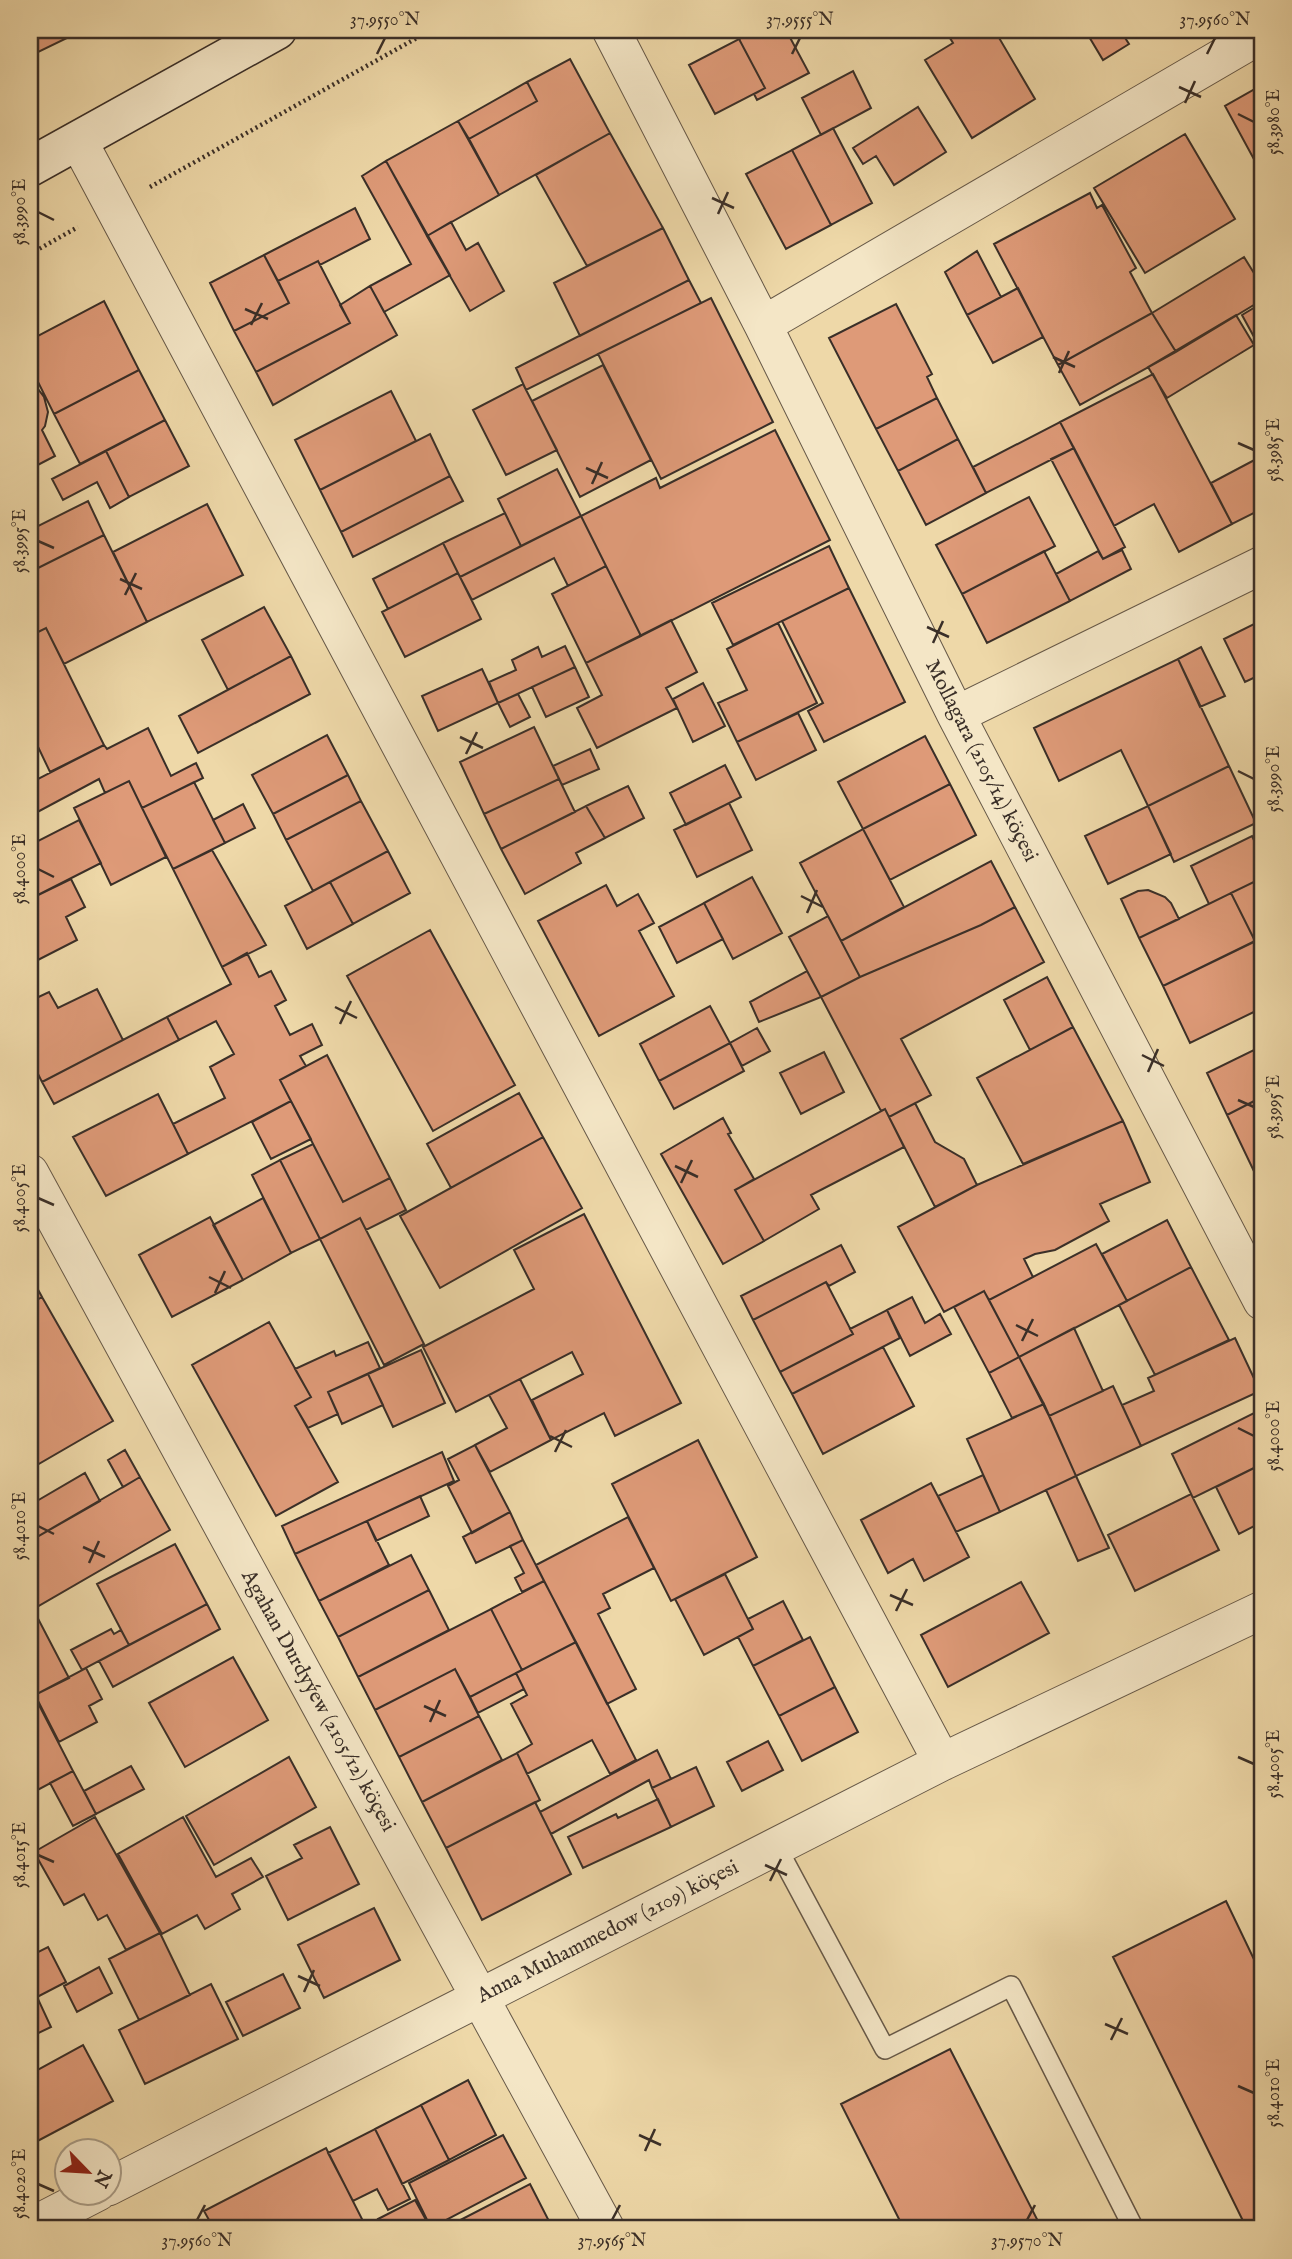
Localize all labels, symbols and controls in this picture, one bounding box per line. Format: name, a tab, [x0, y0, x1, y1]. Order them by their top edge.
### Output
text: 37.9550°N	[350, 9, 420, 32]
text: 37.9555°N	[766, 9, 834, 32]
text: 37.9560°N	[1179, 9, 1251, 32]
text: 58.3980°E	[1263, 89, 1286, 155]
text: 58.3990°E	[9, 179, 32, 245]
text: 58.3985°E	[1263, 418, 1286, 482]
text: 58.3995°E	[9, 509, 32, 573]
street label: Mollagara (2105/14) köçesi	[918, 655, 1044, 867]
text: 58.3990°E	[1263, 746, 1286, 812]
text: 58.4000°E	[9, 833, 32, 905]
text: 58.3995°E	[1263, 1075, 1286, 1139]
text: 58.4005°E	[9, 1164, 32, 1232]
text: 58.4000°E	[1263, 1400, 1286, 1472]
text: 58.4010°E	[9, 1492, 32, 1560]
street label: Agahan Durdyýew (2105/12) köçesi	[234, 1564, 401, 1837]
text: 58.4005°E	[1263, 1730, 1286, 1798]
text: 58.4015°E	[9, 1822, 32, 1888]
street label: Anna Muhammedow (2109) köçesi	[472, 1854, 743, 2010]
text: 58.4010°E	[1263, 2059, 1286, 2127]
north arrow	[52, 2136, 122, 2206]
text: 58.4020°E	[9, 2149, 32, 2219]
text: N	[87, 2165, 116, 2191]
text: 37.9560°N	[161, 2230, 233, 2253]
text: 37.9565°N	[578, 2230, 647, 2253]
text: 37.9570°N	[991, 2230, 1063, 2253]

